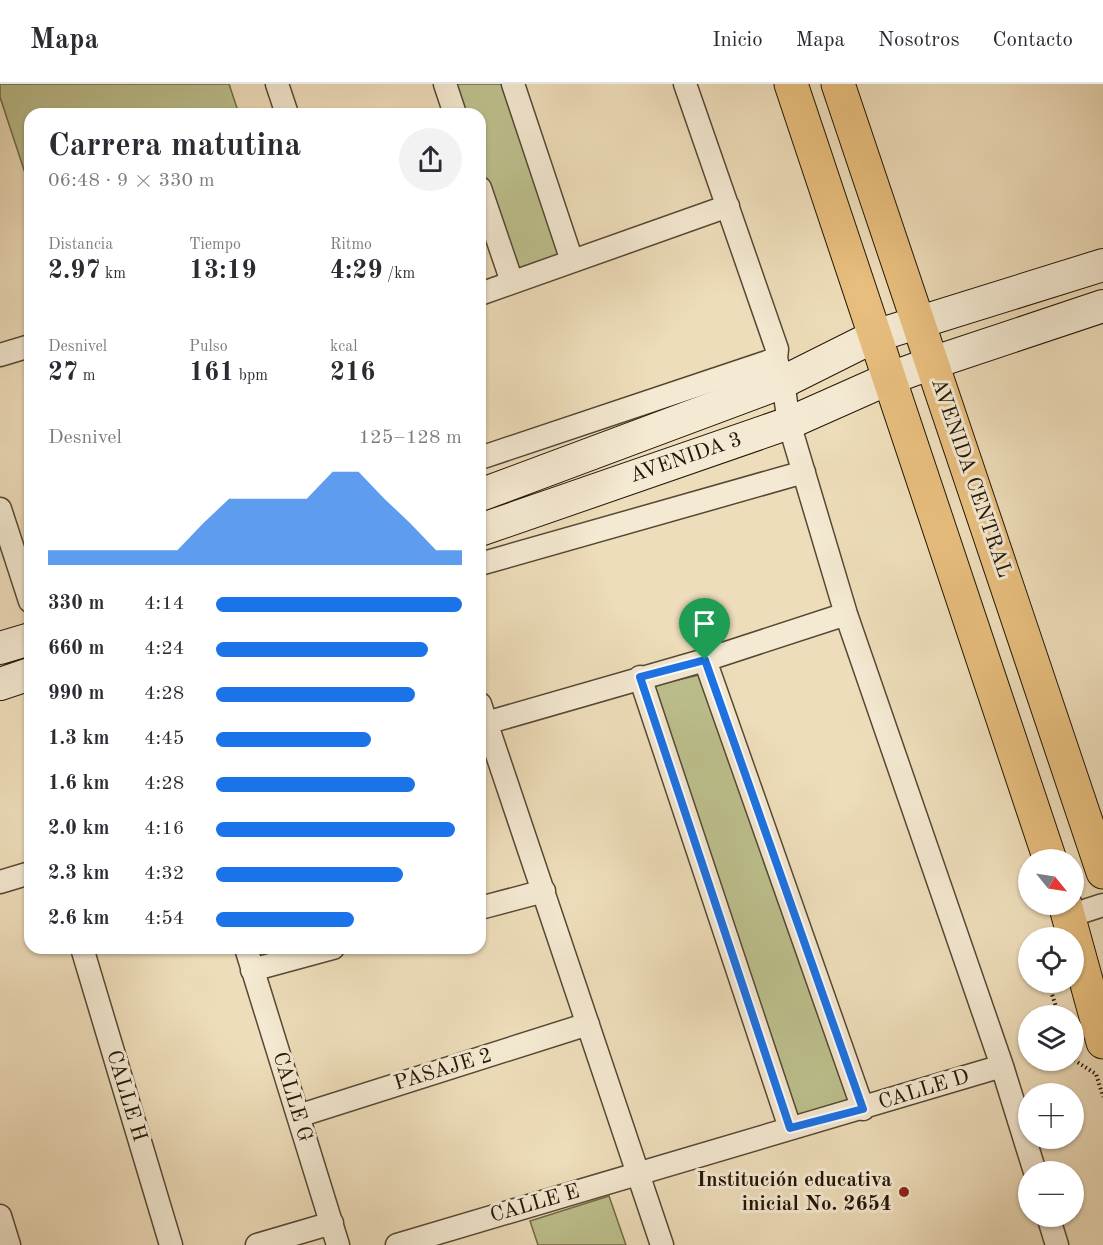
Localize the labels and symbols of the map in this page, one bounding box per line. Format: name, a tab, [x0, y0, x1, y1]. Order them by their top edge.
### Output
street label: AVENIDA CENTRAL	[927, 375, 1015, 581]
street label: AVENIDA 3	[627, 429, 745, 487]
pin	[679, 598, 730, 660]
north arrow	[1018, 849, 1084, 915]
street label: PASAJE 2	[392, 1045, 494, 1095]
street label: CALLE H	[102, 1048, 150, 1144]
street label: CALLE G	[268, 1050, 316, 1144]
street label: CALLE D	[876, 1066, 972, 1114]
place label: Institución educativa inicial No. 2654	[697, 1170, 892, 1215]
street label: CALLE E	[488, 1181, 582, 1227]
marker: Institución educativa inicial No. 2654	[897, 1185, 911, 1199]

